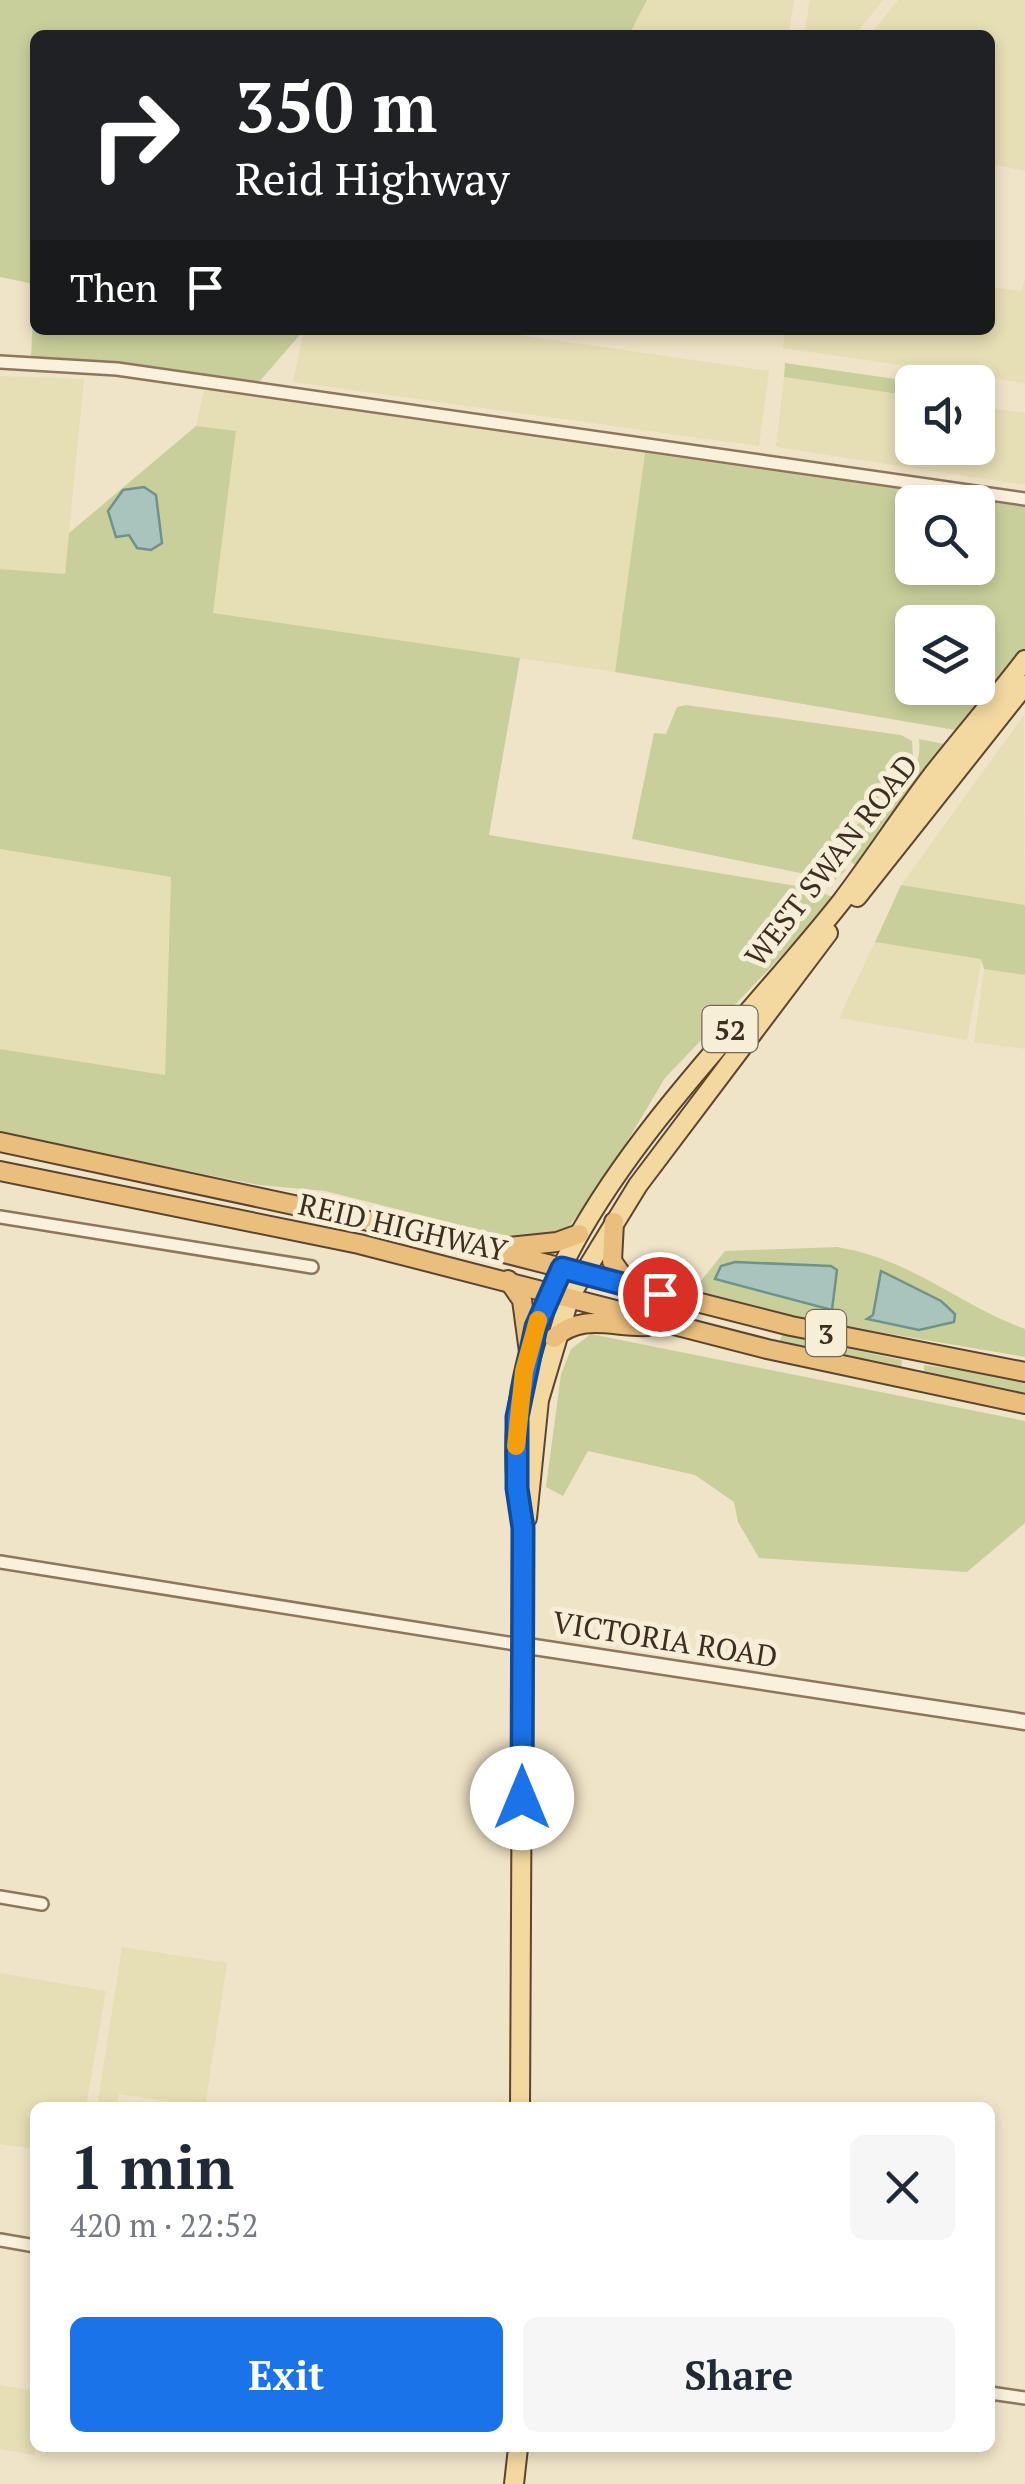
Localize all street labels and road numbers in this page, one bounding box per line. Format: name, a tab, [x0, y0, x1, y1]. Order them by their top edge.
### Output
street label: WEST SWAN ROAD	[736, 746, 926, 974]
road number: 52	[702, 1006, 758, 1052]
street label: REID HIGHWAY	[295, 1184, 512, 1271]
road number: 3	[806, 1310, 846, 1356]
street label: VICTORIA ROAD	[550, 1601, 780, 1677]

